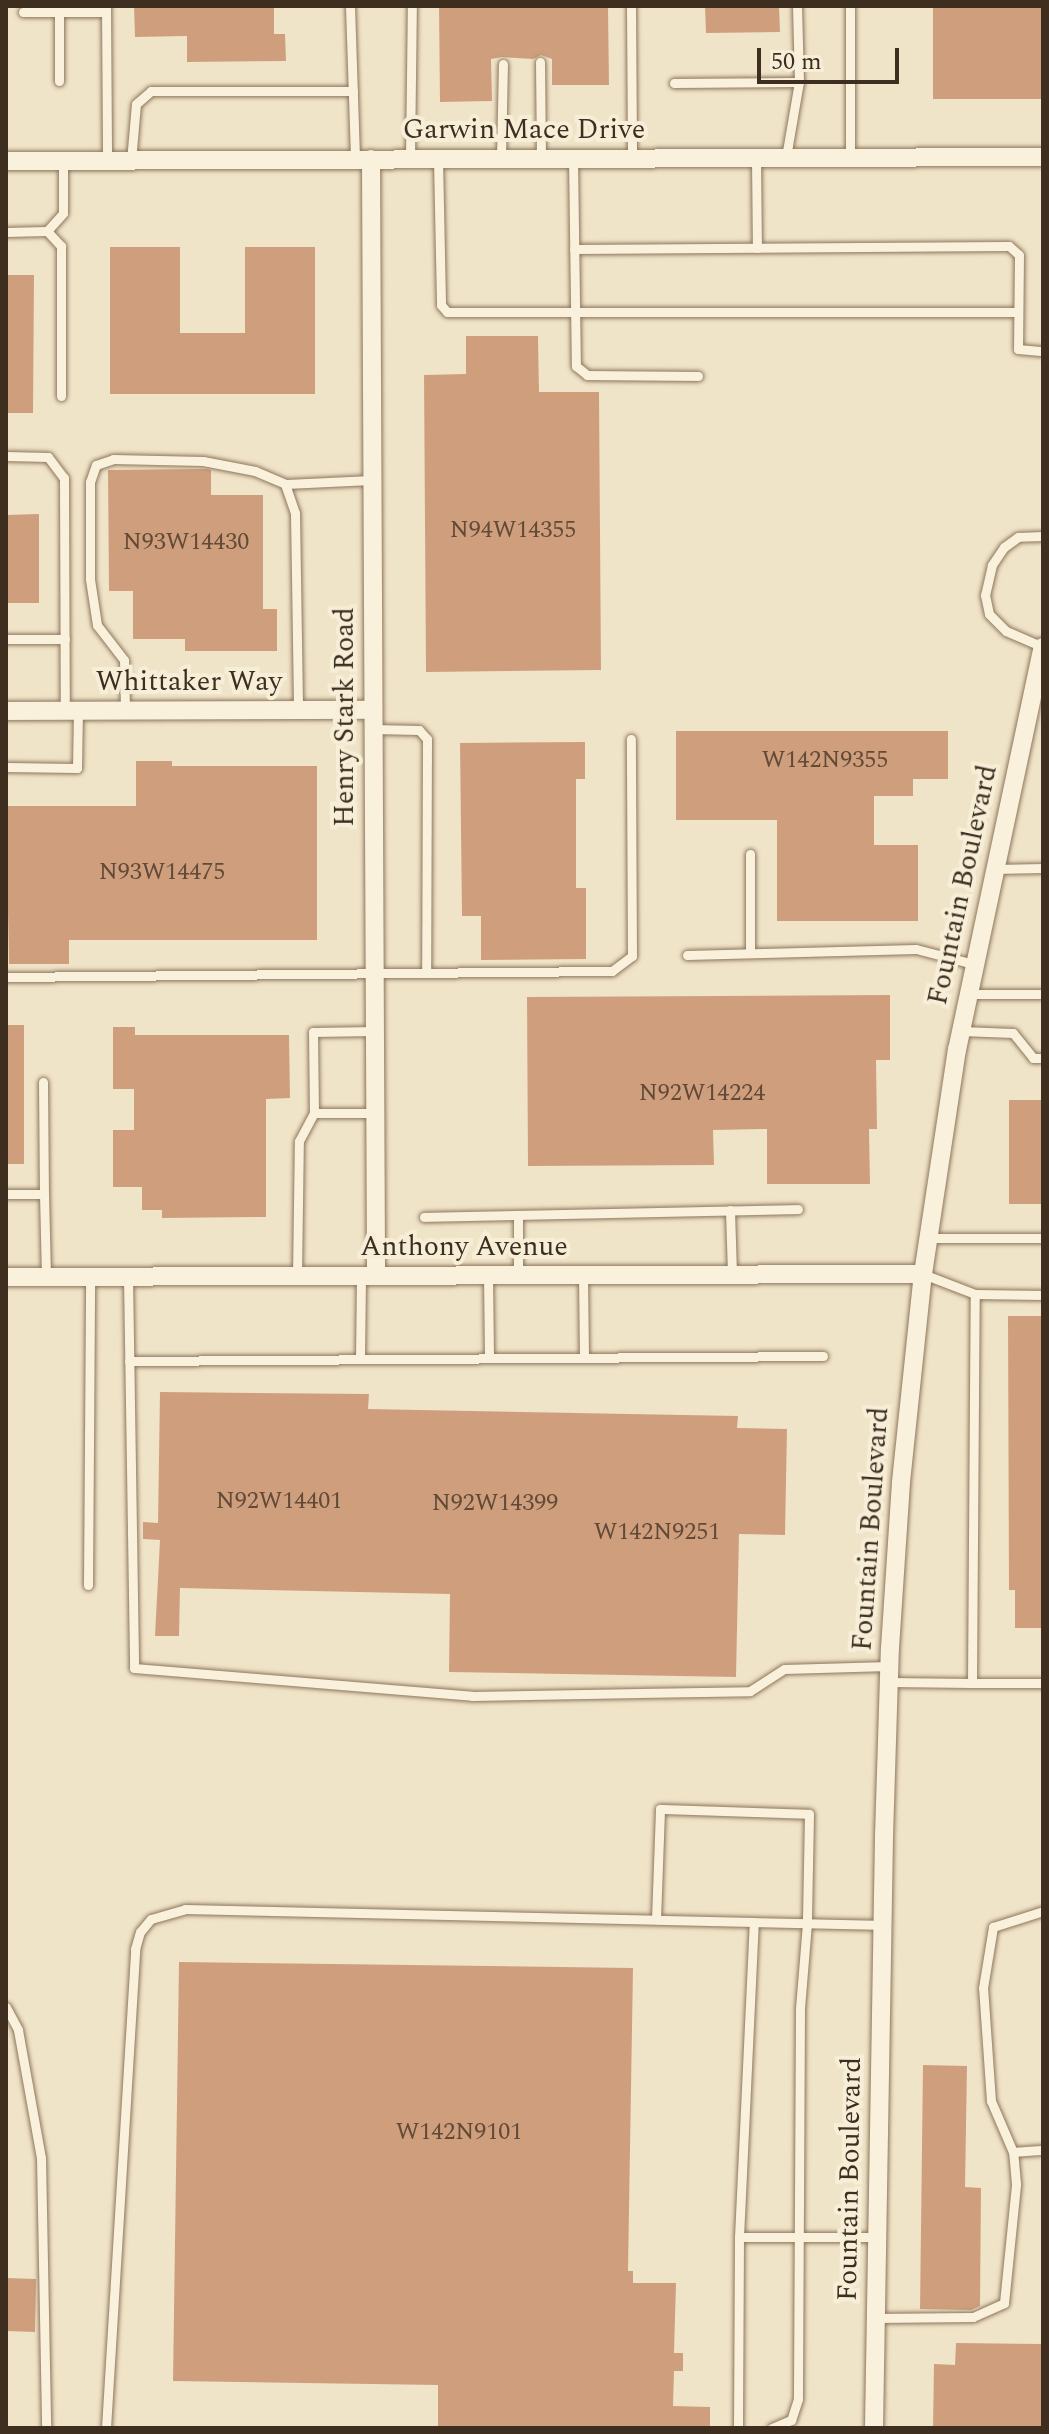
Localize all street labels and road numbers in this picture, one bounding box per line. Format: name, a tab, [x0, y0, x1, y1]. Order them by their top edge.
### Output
street label: Garwin Mace Drive	[403, 113, 645, 147]
street label: Henry Stark Road	[328, 607, 362, 827]
street label: Whittaker Way	[96, 665, 282, 699]
street label: Fountain Boulevard	[921, 762, 1005, 1008]
street label: Anthony Avenue	[360, 1230, 568, 1264]
street label: Fountain Boulevard	[846, 1406, 896, 1652]
street label: Fountain Boulevard	[831, 2057, 869, 2301]

